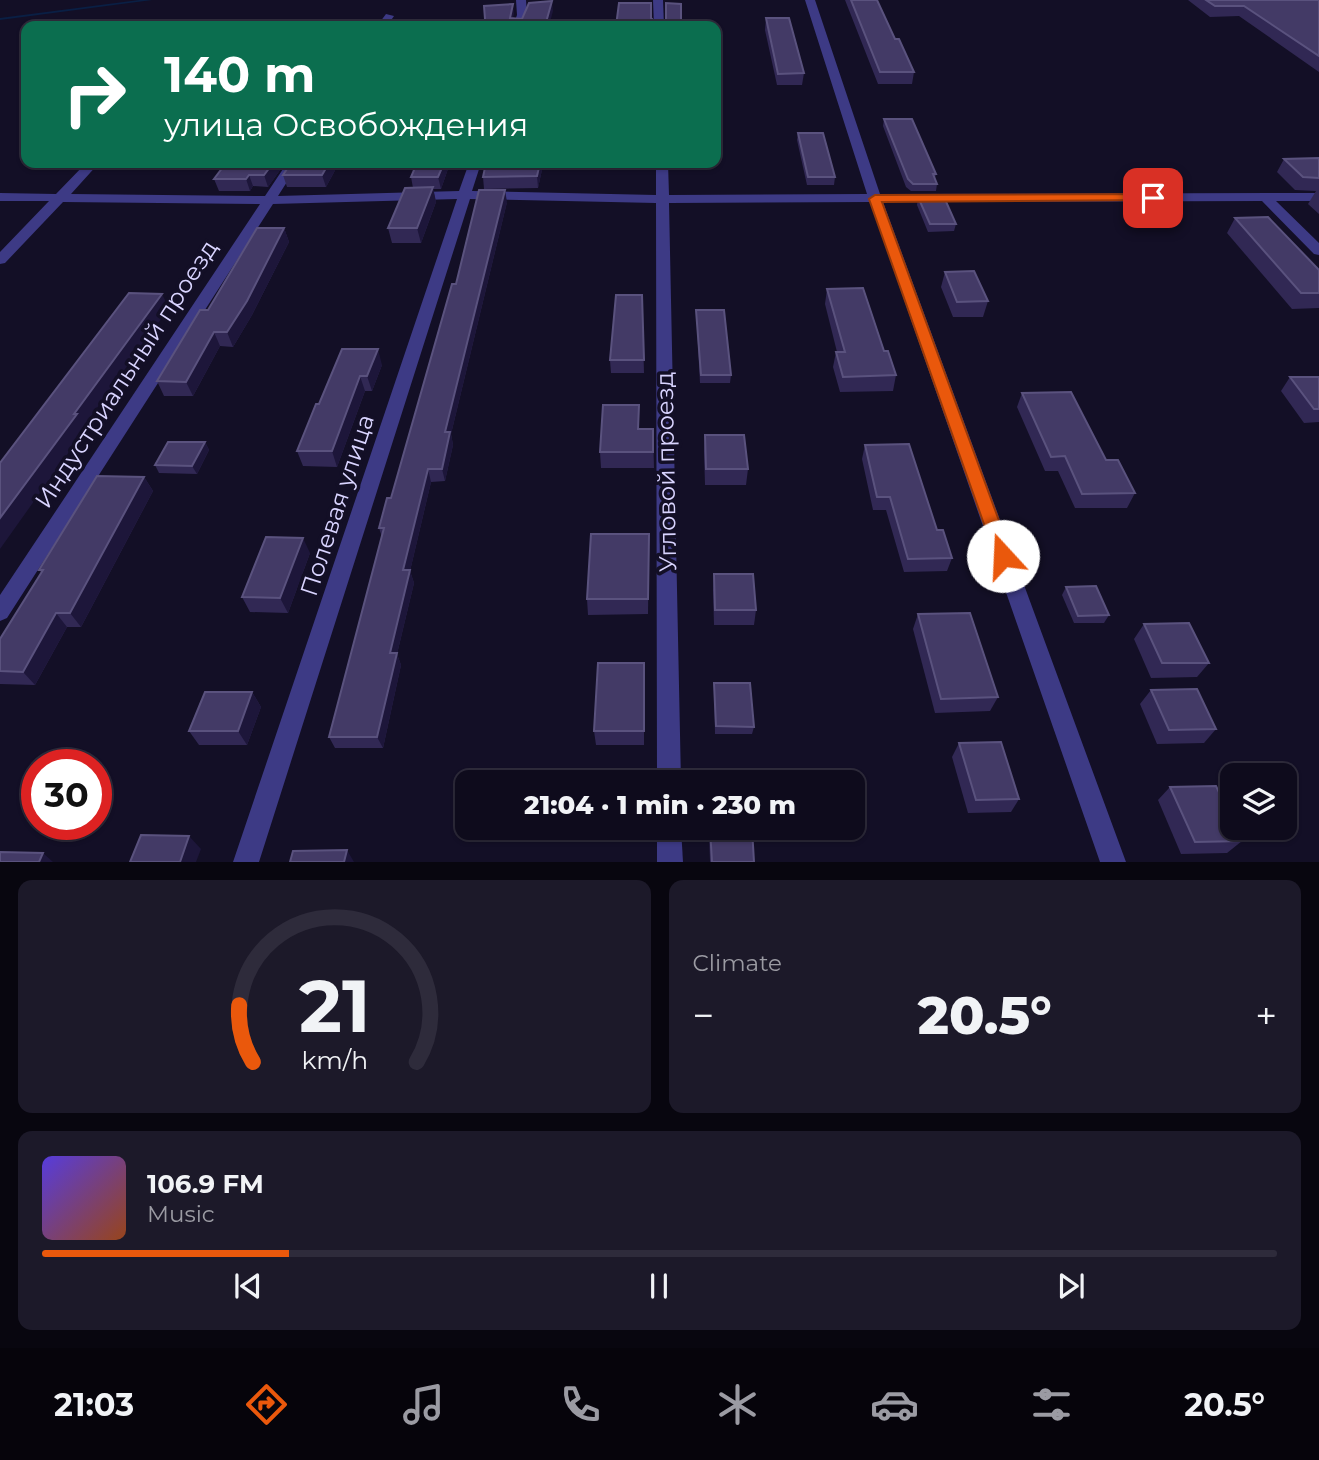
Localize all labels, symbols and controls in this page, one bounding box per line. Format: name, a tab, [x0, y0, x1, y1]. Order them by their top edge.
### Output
text: 140 m	[164, 45, 316, 104]
icon: right	[49, 49, 140, 140]
text: улица Освобождения	[164, 105, 528, 144]
pin	[1123, 168, 1183, 228]
icon: arrive	[1134, 179, 1172, 217]
street label: Индустриальный проезд	[28, 234, 224, 514]
street label: Угловой проезд	[650, 372, 682, 572]
street label: Полевая улица	[294, 410, 380, 600]
position arrow	[966, 519, 1040, 593]
speed limit sign: 30	[21, 749, 112, 840]
map controls	[1220, 763, 1297, 840]
button: layers	[1220, 763, 1297, 840]
text: 21:04 · 1 min · 230 m	[524, 789, 796, 821]
text: Climate	[693, 949, 782, 977]
text: 21	[299, 963, 370, 1051]
text: 20.5°	[918, 984, 1052, 1047]
text: −	[693, 992, 714, 1039]
text: +	[1255, 992, 1277, 1039]
text: km/h	[301, 1045, 368, 1075]
text: 106.9 FM	[147, 1168, 264, 1200]
text: Music	[147, 1200, 215, 1228]
icon: previous	[229, 1267, 267, 1305]
icon: pause	[640, 1267, 678, 1305]
icon: next	[1052, 1267, 1090, 1305]
icon: directions	[242, 1380, 291, 1429]
icon: music	[399, 1380, 448, 1429]
icon: phone	[556, 1380, 605, 1429]
icon: climate	[713, 1380, 762, 1429]
icon: car	[870, 1380, 919, 1429]
icon: filters	[1027, 1380, 1076, 1429]
text: 21:03	[54, 1385, 134, 1424]
text: 20.5°	[1184, 1385, 1265, 1424]

